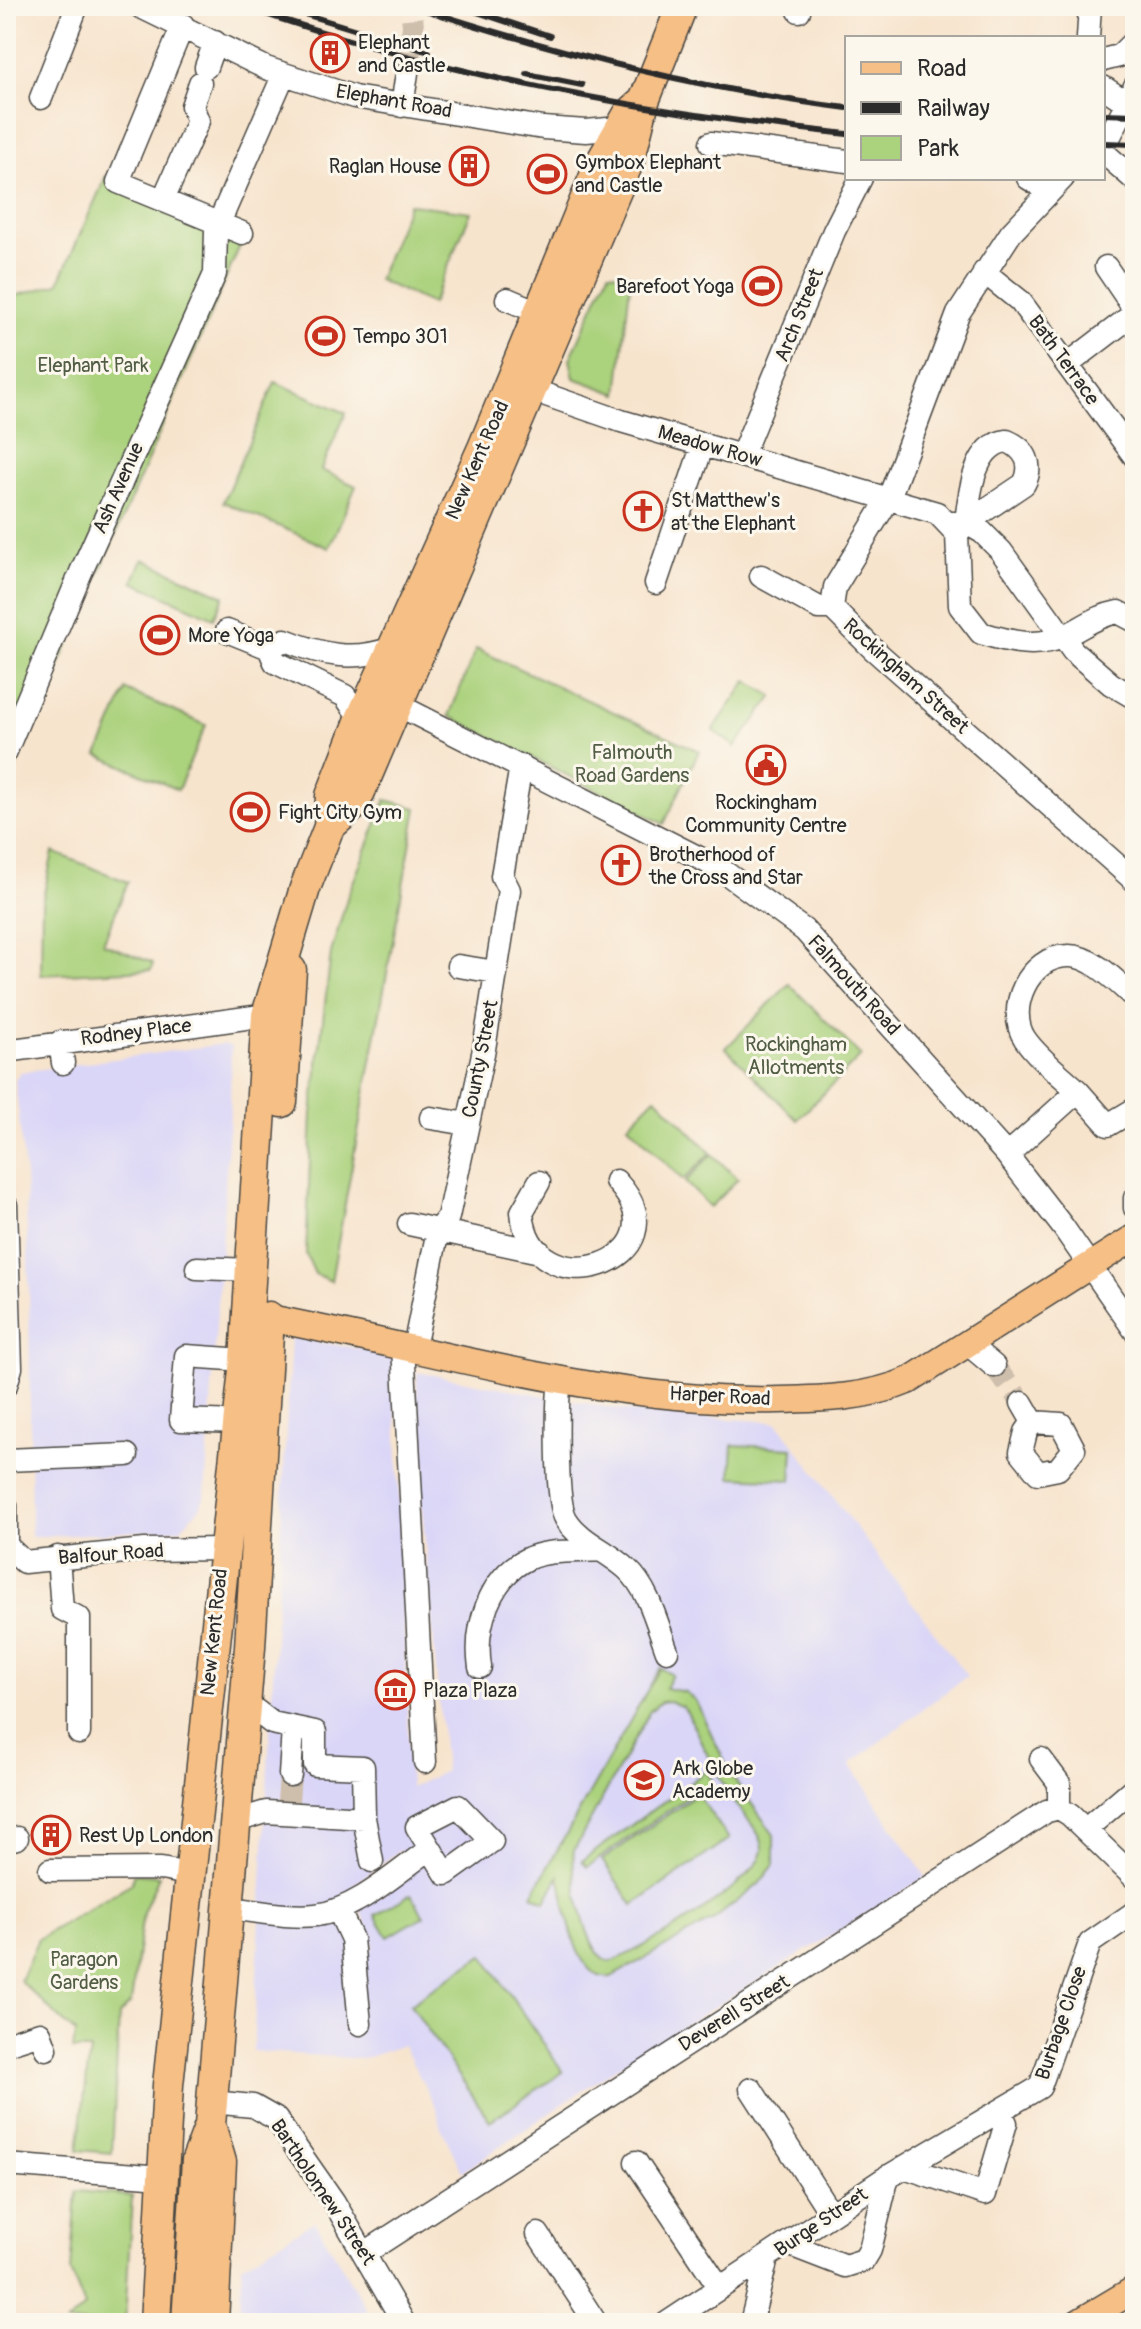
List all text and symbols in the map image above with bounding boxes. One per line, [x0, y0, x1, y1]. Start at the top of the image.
place label: Elephant and Castle [358, 30, 446, 78]
building icon: Elephant and Castle [309, 32, 351, 74]
legend [845, 36, 1105, 180]
text: Road [917, 54, 967, 83]
street label: Elephant Road [334, 78, 454, 124]
text: Railway [917, 94, 990, 123]
text: Park [917, 134, 959, 163]
building icon: Raglan House [448, 145, 490, 187]
place label: Gymbox Elephant and Castle [575, 150, 722, 198]
sports icon: Gymbox Elephant and Castle [526, 153, 568, 195]
place label: Raglan House [329, 154, 441, 179]
street label: Arch Street [769, 264, 829, 365]
sports icon: Barefoot Yoga [741, 265, 783, 307]
place label: Barefoot Yoga [616, 274, 734, 299]
street label: Bath Terrace [1023, 310, 1105, 410]
sports icon: Tempo 301 [304, 315, 346, 357]
place label: Tempo 301 [353, 324, 447, 349]
park label: Elephant Park [37, 353, 149, 378]
street label: New Kent Road [440, 397, 514, 523]
street label: Meadow Row [655, 419, 765, 473]
street label: Ash Avenue [87, 438, 149, 537]
place label: St Matthew's at the Elephant [671, 488, 796, 536]
church icon: St Matthew's at the Elephant [622, 490, 664, 532]
street label: Rockingham Street [838, 613, 975, 740]
sports icon: More Yoga [139, 614, 181, 656]
place label: More Yoga [188, 623, 274, 648]
park label: Falmouth Road Gardens [575, 740, 689, 788]
public building icon: Rockingham Community Centre [745, 744, 787, 786]
place label: Rockingham Community Centre [685, 790, 847, 838]
sports icon: Fight City Gym [229, 791, 271, 833]
place label: Fight City Gym [278, 800, 402, 825]
place label: Brotherhood of the Cross and Star [648, 842, 803, 890]
church icon: Brotherhood of the Cross and Star [600, 844, 642, 886]
street label: Falmouth Road [802, 930, 906, 1040]
street label: County Street [456, 997, 504, 1120]
street label: Rodney Place [79, 1013, 193, 1051]
park label: Rockingham Allotments [745, 1032, 847, 1080]
street label: Harper Road [669, 1381, 771, 1411]
street label: Balfour Road [57, 1538, 165, 1570]
street label: New Kent Road [195, 1567, 233, 1697]
museum icon: Plaza Plaza [374, 1669, 416, 1711]
place label: Plaza Plaza [423, 1678, 517, 1703]
place label: Ark Globe Academy [672, 1756, 753, 1804]
school or university icon: Ark Globe Academy [623, 1759, 665, 1801]
building icon: Rest Up London [30, 1814, 72, 1856]
place label: Rest Up London [79, 1823, 213, 1848]
park label: Paragon Gardens [50, 1947, 118, 1995]
street label: Burbage Close [1030, 1963, 1092, 2083]
street label: Deverell Street [674, 1969, 795, 2057]
street label: Bartholomew Street [265, 2114, 382, 2270]
street label: Burge Street [770, 2181, 873, 2262]

